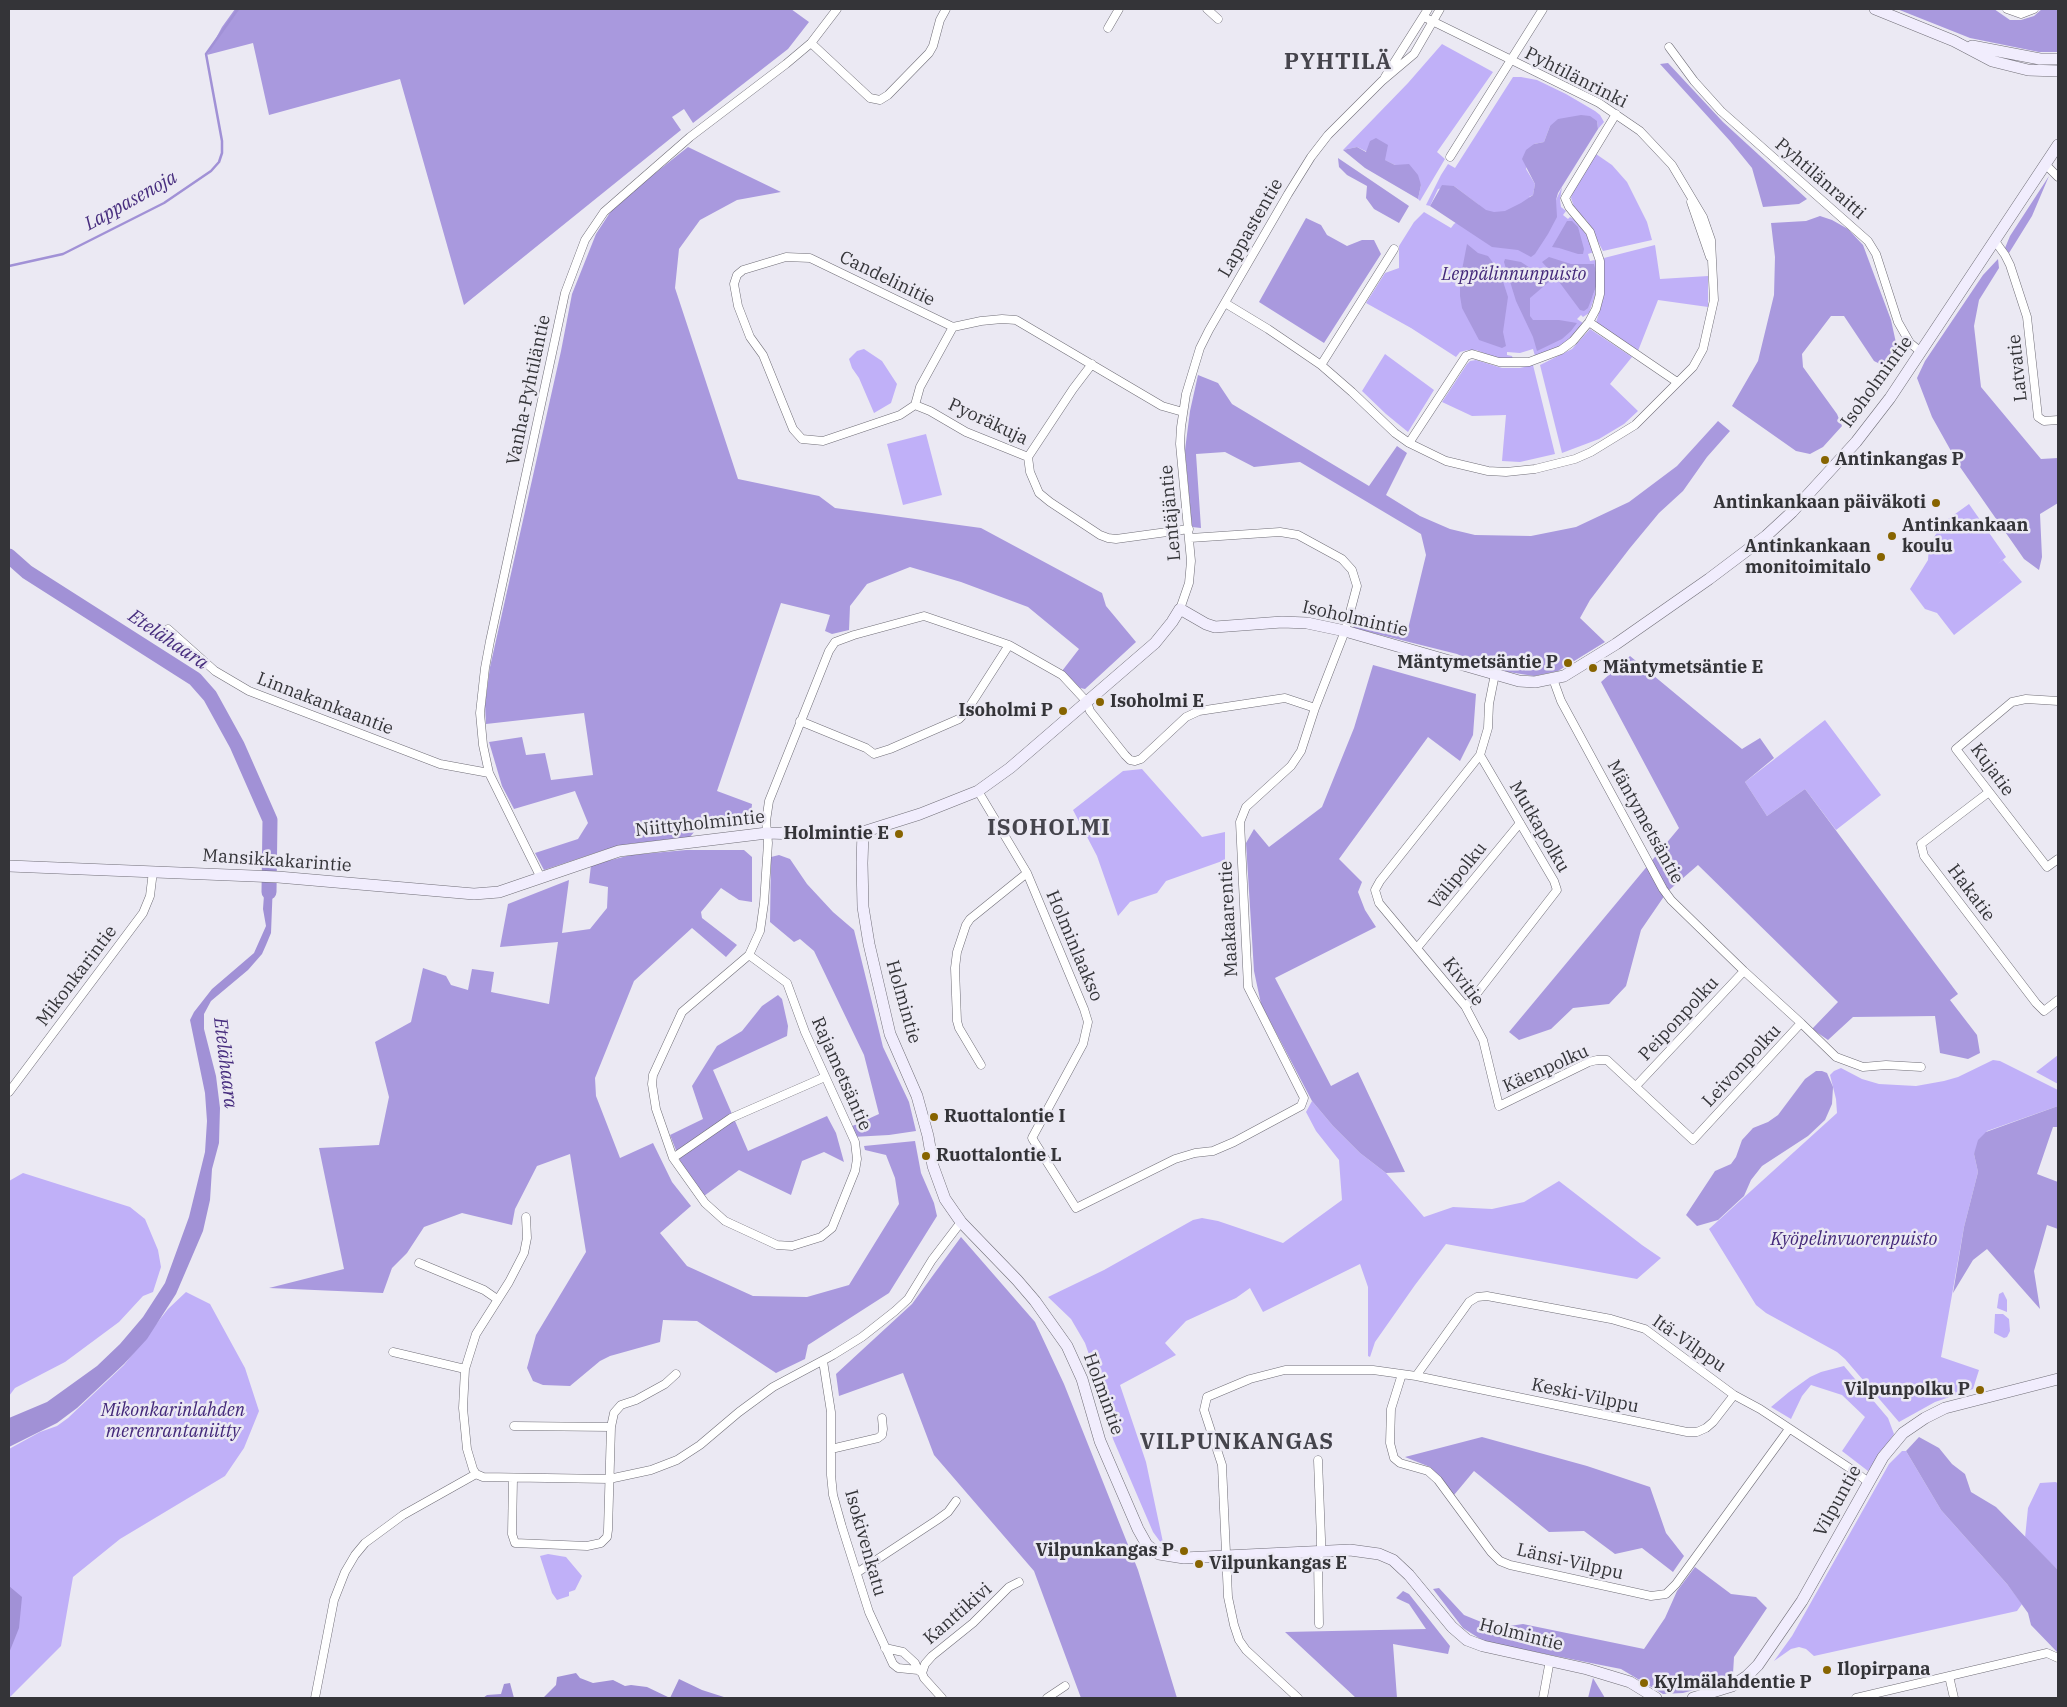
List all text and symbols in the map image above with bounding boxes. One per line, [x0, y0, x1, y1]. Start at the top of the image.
street label: Pyhtilänrinki [1521, 43, 1631, 113]
district label: PYHTILÄ [1283, 50, 1393, 76]
street label: Pyhtilänraitti [1770, 134, 1870, 224]
water label: Lappasenoja [81, 166, 181, 236]
street label: Lappastentie [1214, 175, 1288, 281]
street label: Candelinitie [836, 247, 938, 311]
park label: Leppälinnunpuisto [1442, 264, 1586, 286]
street label: Vanha-Pyhtiläntie [503, 313, 555, 467]
street label: Isoholmintie [1837, 332, 1917, 432]
street label: Latvatie [2004, 333, 2032, 403]
street label: Pyoräkuja [945, 394, 1031, 450]
place label: Antinkangas P [1835, 449, 1964, 471]
marker: Antinkangas P [1819, 454, 1831, 466]
street label: Lentäjäntie [1156, 464, 1186, 562]
place label: Antinkankaan päiväkoti [1713, 492, 1926, 514]
marker: Antinkankaan päiväkoti [1930, 497, 1942, 509]
place label: Antinkankaan koulu [1902, 515, 2028, 558]
marker: Antinkankaan koulu [1886, 530, 1898, 542]
place label: Antinkankaan monitoimitalo [1745, 536, 1871, 578]
marker: Antinkankaan monitoimitalo [1875, 551, 1887, 563]
street label: Isoholmintie [1300, 596, 1410, 642]
water label: Etelähaara [124, 605, 212, 675]
place label: Mäntymetsäntie P [1397, 652, 1558, 674]
marker: Mäntymetsäntie P [1562, 657, 1574, 669]
place label: Mäntymetsäntie E [1603, 657, 1763, 679]
marker: Mäntymetsäntie E [1587, 662, 1599, 674]
street label: Linnakankaantie [254, 668, 396, 740]
place label: Isoholmi E [1110, 691, 1204, 713]
marker: Isoholmi E [1094, 696, 1106, 708]
place label: Isoholmi P [958, 700, 1053, 722]
marker: Isoholmi P [1057, 705, 1069, 717]
street label: Kujatie [1966, 739, 2018, 801]
street label: Mäntymetsäntie [1602, 756, 1688, 888]
street label: Mutkapolku [1504, 778, 1574, 876]
street label: Niittyholmintie [634, 806, 766, 842]
district label: ISOHOLMI [986, 816, 1112, 842]
place label: Holmintie E [783, 823, 889, 845]
marker: Holmintie E [893, 828, 905, 840]
street label: Välipolku [1424, 838, 1492, 914]
street label: Mansikkakarintie [202, 845, 352, 877]
street label: Maakaarentie [1215, 860, 1243, 978]
street label: Hakatie [1943, 860, 1999, 926]
street label: Holminlaakso [1041, 887, 1107, 1005]
street label: Mikonkarintie [32, 921, 122, 1031]
street label: Kivitie [1438, 953, 1488, 1011]
street label: Holmintie [881, 958, 925, 1046]
street label: Peiponpolku [1635, 972, 1723, 1066]
street label: Rajametsäntie [806, 1014, 876, 1134]
water label: Etelähaara [208, 1016, 242, 1110]
street label: Leivonpolku [1698, 1020, 1786, 1112]
street label: Käenpolku [1500, 1040, 1592, 1098]
place label: Ruottalontie I [944, 1106, 1065, 1128]
marker: Ruottalontie I [928, 1111, 940, 1123]
place label: Ruottalontie L [936, 1145, 1062, 1167]
marker: Ruottalontie L [920, 1150, 932, 1162]
park label: Kyöpelinvuorenpuisto [1770, 1229, 1938, 1251]
street label: Itä-Vilppu [1648, 1311, 1730, 1377]
street label: Holmintie [1078, 1350, 1128, 1438]
street label: Keski-Vilppu [1529, 1374, 1641, 1418]
place label: Vilpunpolku P [1844, 1379, 1970, 1401]
marker: Vilpunpolku P [1974, 1384, 1986, 1396]
park label: Mikonkarinlahden merenrantaniitty [101, 1400, 245, 1442]
district label: VILPUNKANGAS [1138, 1430, 1336, 1456]
street label: Vilpuntie [1810, 1462, 1866, 1540]
street label: Isokivenkatu [840, 1487, 890, 1599]
street label: Länsi-Vilppu [1514, 1539, 1626, 1585]
place label: Vilpunkangas P [1035, 1540, 1174, 1562]
marker: Vilpunkangas P [1178, 1545, 1190, 1557]
place label: Vilpunkangas E [1209, 1553, 1347, 1575]
marker: Vilpunkangas E [1193, 1558, 1205, 1570]
street label: Kanttikivi [919, 1578, 997, 1650]
street label: Holmintie [1477, 1614, 1565, 1656]
place label: Ilopirpana [1837, 1659, 1931, 1681]
marker: Ilopirpana [1821, 1664, 1833, 1676]
place label: Kylmälahdentie P [1654, 1672, 1812, 1694]
marker: Kylmälahdentie P [1638, 1677, 1650, 1689]

